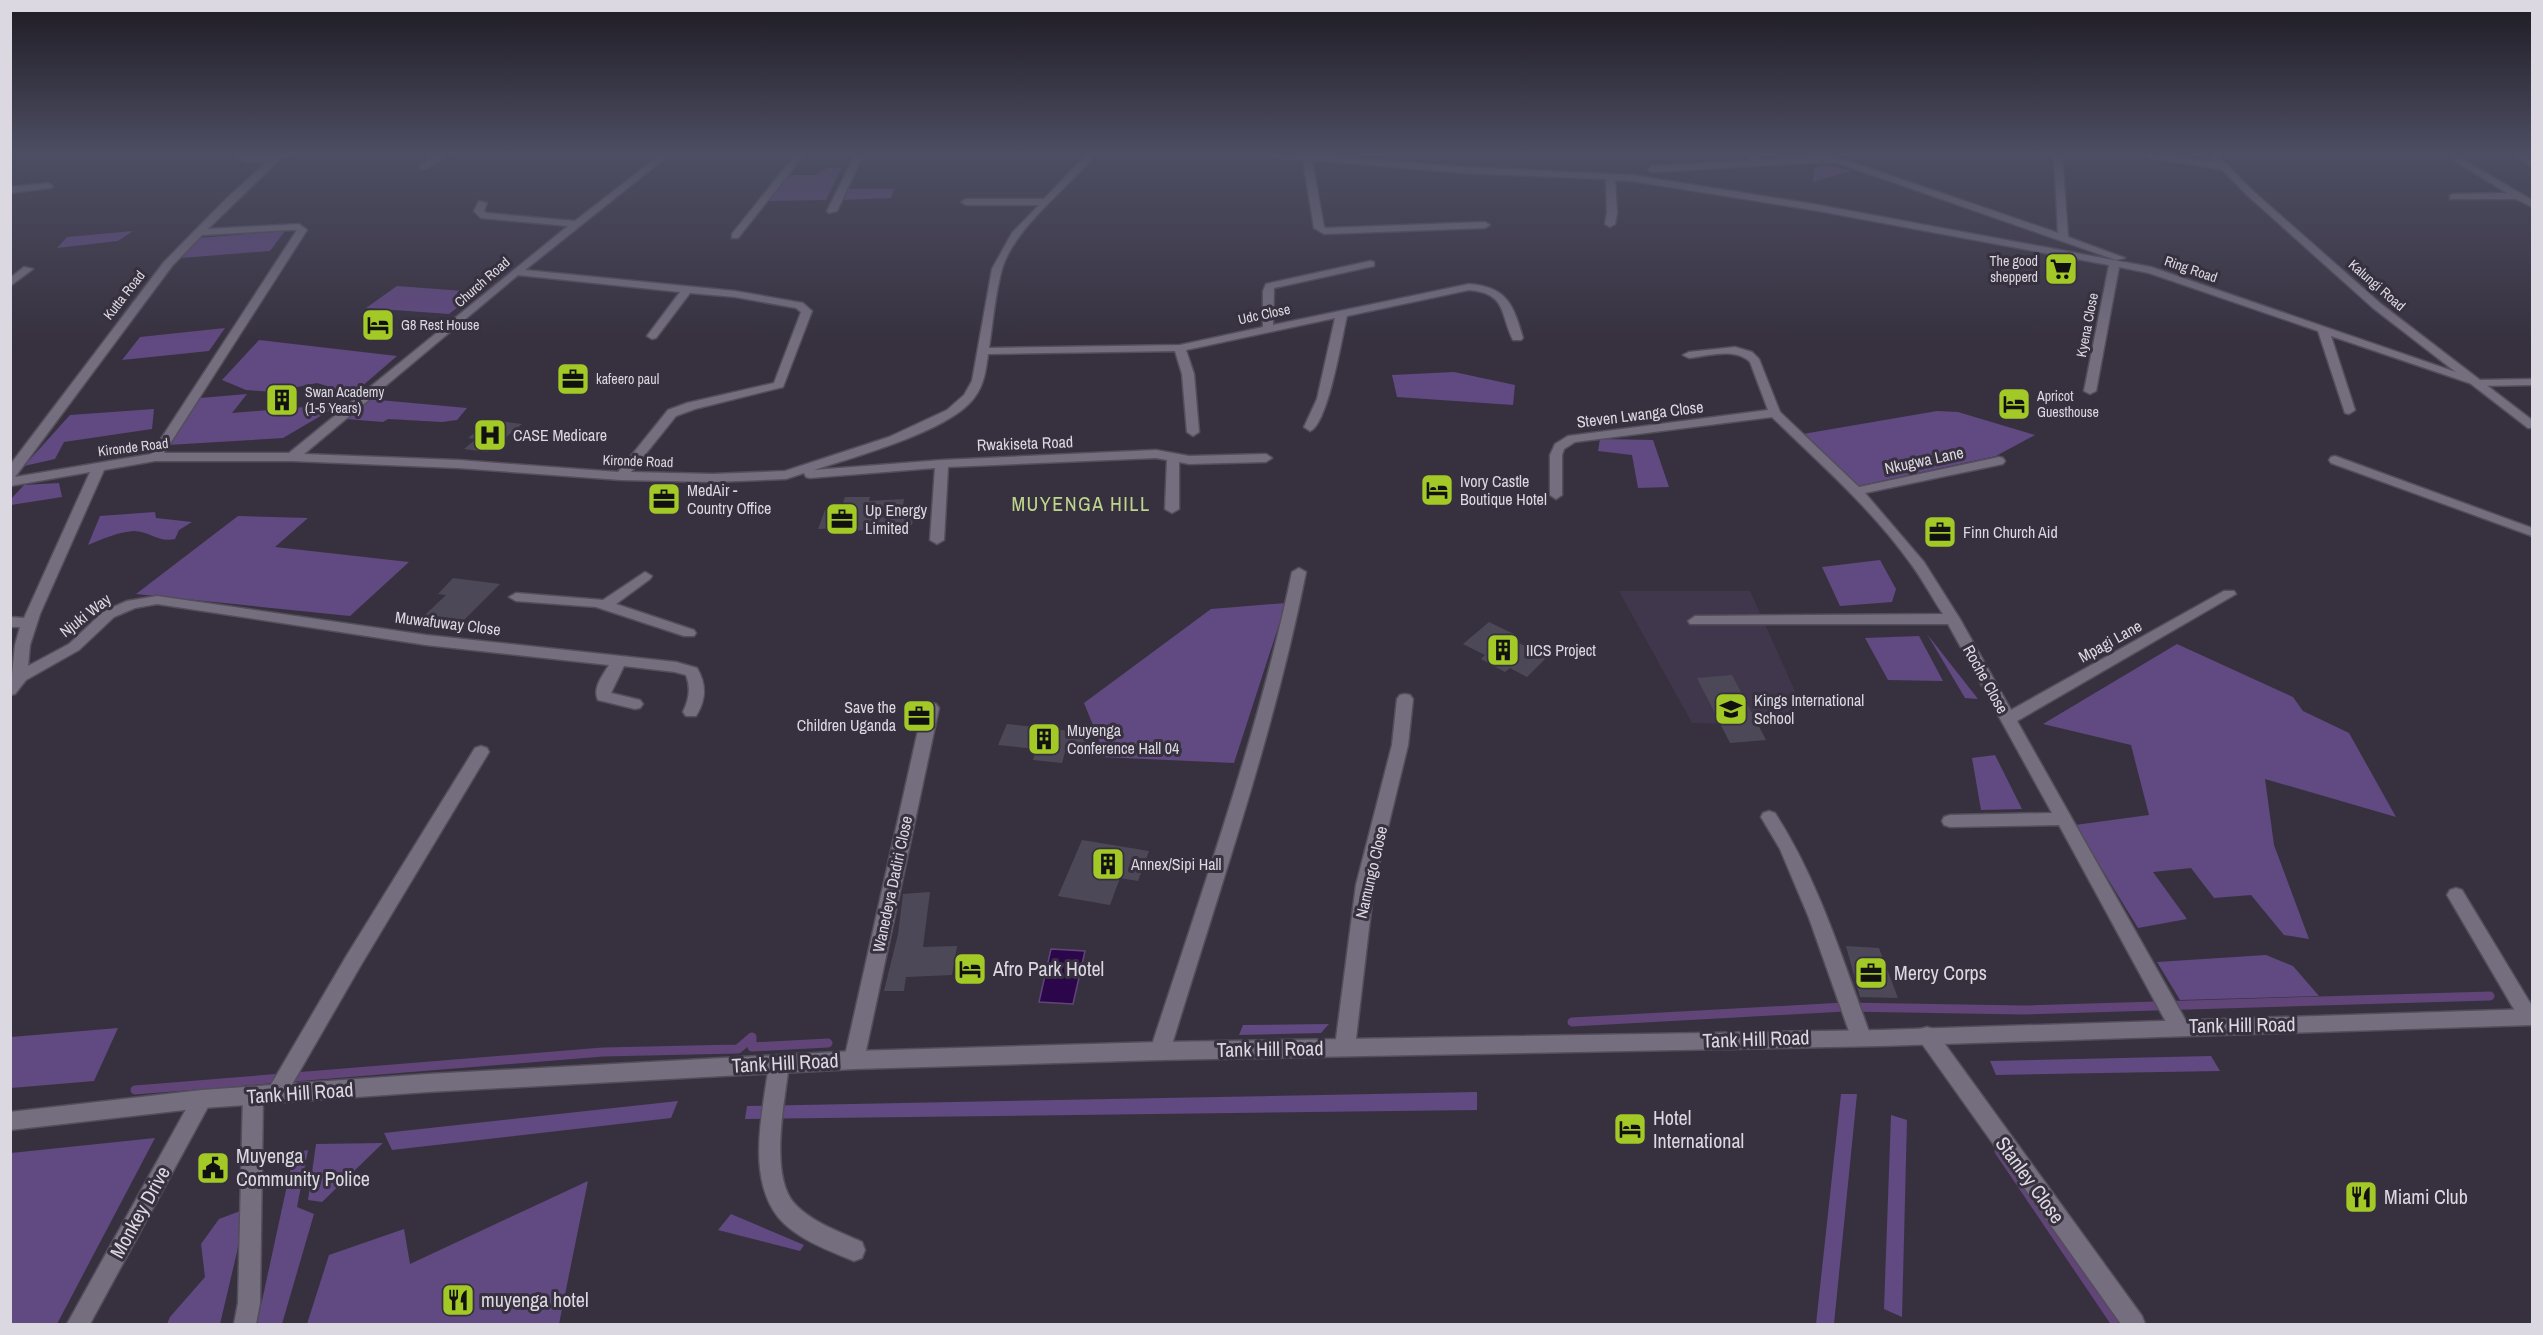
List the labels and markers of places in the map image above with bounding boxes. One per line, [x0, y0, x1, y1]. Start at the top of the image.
supermarket icon: The good shepperd [2043, 251, 2079, 287]
place label: The good shepperd [1989, 252, 2038, 286]
hotel icon: G8 Rest House [360, 307, 396, 343]
place label: G8 Rest House [401, 316, 479, 334]
office icon: kafeero paul [555, 361, 591, 397]
place label: kafeero paul [596, 370, 659, 388]
building icon: Swan Academy (1-5 Years) [264, 382, 300, 418]
place label: Swan Academy (1-5 Years) [305, 383, 384, 417]
hotel icon: Apricot Guesthouse [1996, 386, 2032, 422]
place label: Apricot Guesthouse [2036, 387, 2099, 421]
hospital icon: CASE Medicare [472, 417, 508, 453]
place label: CASE Medicare [513, 424, 607, 446]
place label: Ivory Castle Boutique Hotel [1460, 470, 1547, 510]
hotel icon: Ivory Castle Boutique Hotel [1419, 472, 1455, 508]
place label: MedAir - Country Office [687, 479, 771, 519]
office icon: MedAir - Country Office [646, 481, 682, 517]
place label: Up Energy Limited [865, 499, 927, 539]
office icon: Up Energy Limited [824, 501, 860, 537]
office icon: Finn Church Aid [1922, 514, 1958, 550]
place label: Finn Church Aid [1963, 521, 2058, 543]
building icon: IICS Project [1485, 632, 1521, 668]
place label: IICS Project [1526, 639, 1596, 661]
place label: Kings International School [1754, 689, 1864, 729]
school or university icon: Kings International School [1713, 691, 1749, 727]
place label: Save the Children Uganda [797, 696, 897, 736]
office icon: Save the Children Uganda [901, 698, 937, 734]
place label: Muyenga Conference Hall 04 [1067, 719, 1179, 759]
building icon: Muyenga Conference Hall 04 [1026, 721, 1062, 757]
building icon: Annex/Sipi Hall [1090, 846, 1126, 882]
place label: Annex/Sipi Hall [1130, 853, 1222, 875]
hotel icon: Afro Park Hotel [952, 951, 988, 987]
place label: Afro Park Hotel [992, 955, 1104, 982]
office icon: Mercy Corps [1853, 955, 1889, 991]
place label: Mercy Corps [1894, 959, 1987, 986]
place label: Hotel International [1653, 1104, 1744, 1154]
hotel icon: Hotel International [1612, 1111, 1648, 1147]
place label: Muyenga Community Police [236, 1142, 370, 1192]
public building icon: Muyenga Community Police [195, 1150, 231, 1186]
restaurant icon: Miami Club [2343, 1179, 2379, 1215]
place label: Miami Club [2384, 1183, 2468, 1210]
restaurant icon: muyenga hotel [440, 1282, 476, 1318]
place label: muyenga hotel [481, 1286, 589, 1313]

